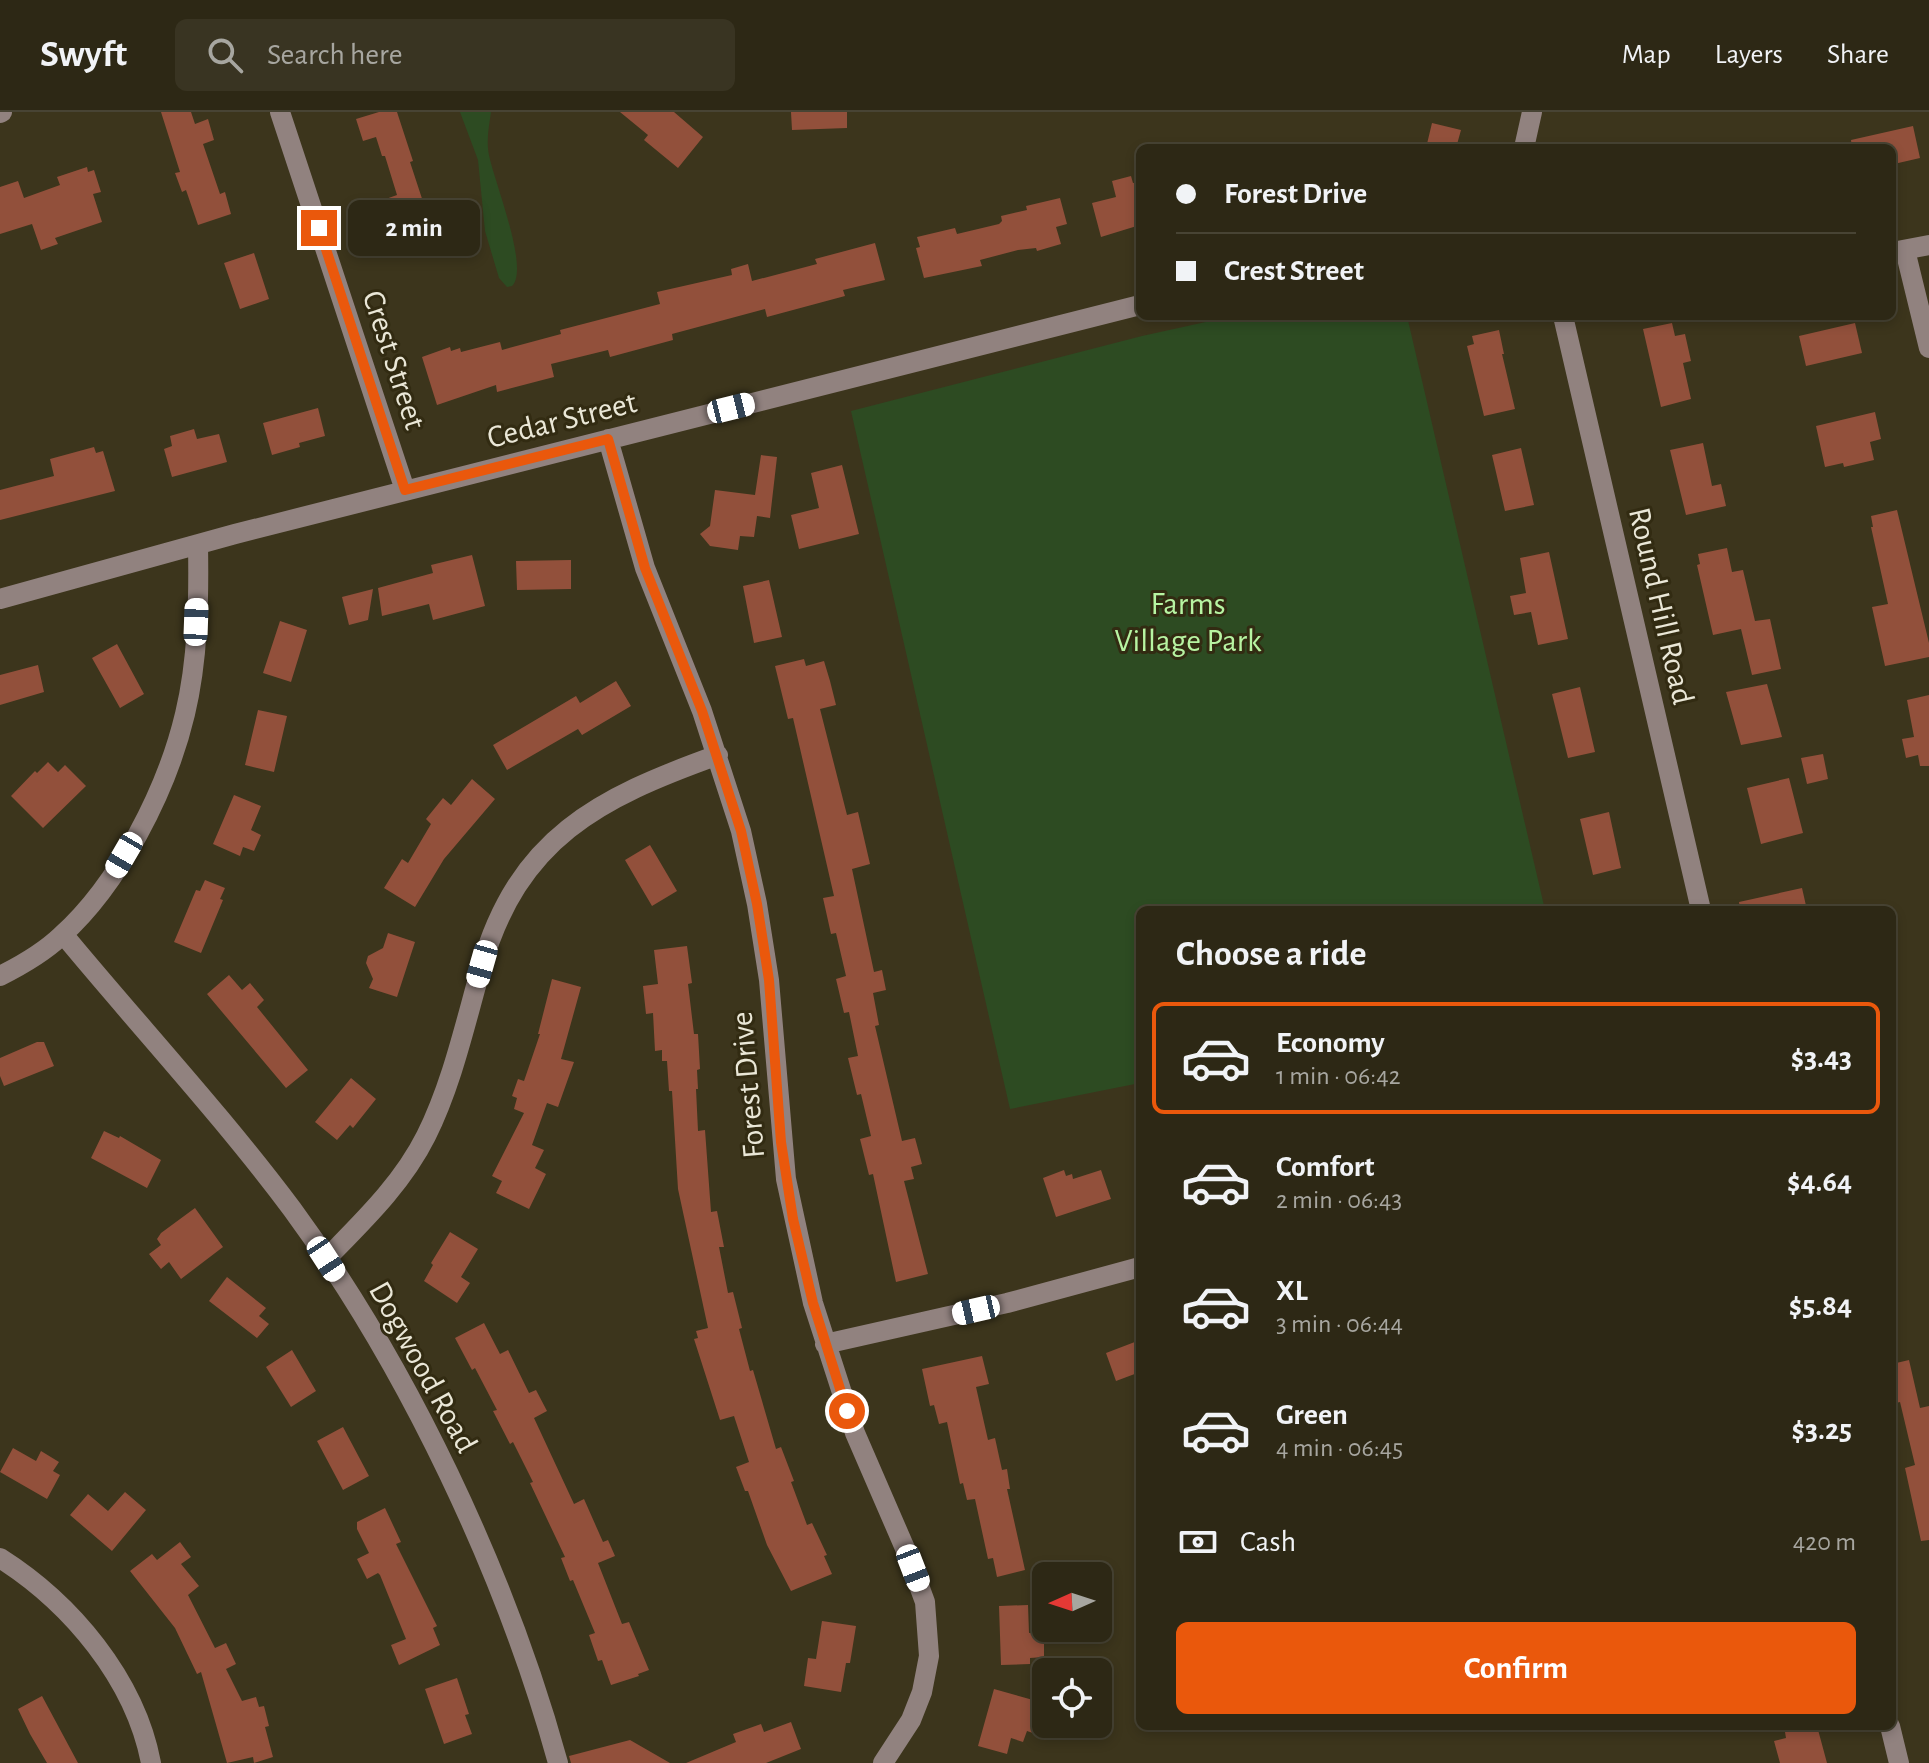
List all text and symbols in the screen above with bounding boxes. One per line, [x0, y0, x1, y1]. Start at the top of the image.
search box [175, 19, 735, 91]
icon: search [203, 33, 247, 77]
text: Swyft [40, 36, 127, 74]
text: Search here [267, 40, 403, 70]
text: Map [1622, 41, 1671, 69]
text: Layers [1715, 41, 1783, 69]
text: Share [1827, 41, 1889, 69]
text: Forest Drive [1224, 179, 1367, 209]
callout: 2 min [347, 200, 479, 256]
route end [301, 210, 337, 246]
text: 2 min [385, 215, 443, 241]
text: Crest Street [1224, 256, 1364, 286]
street label: Crest Street [357, 287, 431, 433]
street label: Cedar Street [484, 386, 640, 454]
car [705, 391, 757, 425]
street label: Round Hill Road [1623, 504, 1699, 708]
park label: Farms Village Park [1114, 588, 1262, 657]
car [183, 598, 209, 646]
car [102, 828, 146, 882]
text: Choose a ride [1176, 936, 1366, 972]
car [464, 938, 500, 990]
street label: Forest Drive [726, 1010, 770, 1160]
icon: car [1180, 1022, 1252, 1094]
text: Economy [1276, 1028, 1385, 1058]
text: $3.43 [1791, 1043, 1852, 1073]
text: 1 min · 06:42 [1276, 1063, 1401, 1089]
icon: car [1180, 1146, 1252, 1218]
text: Comfort [1276, 1152, 1375, 1182]
text: $4.64 [1787, 1167, 1852, 1197]
text: 2 min · 06:43 [1276, 1187, 1402, 1213]
car [303, 1232, 349, 1286]
icon: car [1180, 1270, 1252, 1342]
street label: Dogwood Road [363, 1276, 483, 1458]
text: XL [1276, 1276, 1308, 1306]
text: $5.84 [1789, 1291, 1852, 1321]
car [950, 1293, 1002, 1327]
text: 3 min · 06:44 [1276, 1311, 1403, 1337]
route start [829, 1393, 865, 1429]
icon: car [1180, 1394, 1252, 1466]
text: Green [1276, 1400, 1348, 1430]
text: $3.25 [1792, 1415, 1852, 1445]
text: 4 min · 06:45 [1276, 1435, 1403, 1461]
icon: cash [1176, 1520, 1220, 1564]
text: Cash [1240, 1527, 1296, 1557]
text: 420 m [1793, 1529, 1856, 1555]
car [893, 1541, 933, 1595]
north arrow [1032, 1562, 1112, 1642]
map controls [1032, 1562, 1112, 1738]
button: Confirm [1176, 1622, 1856, 1714]
button: locate [1032, 1658, 1112, 1738]

